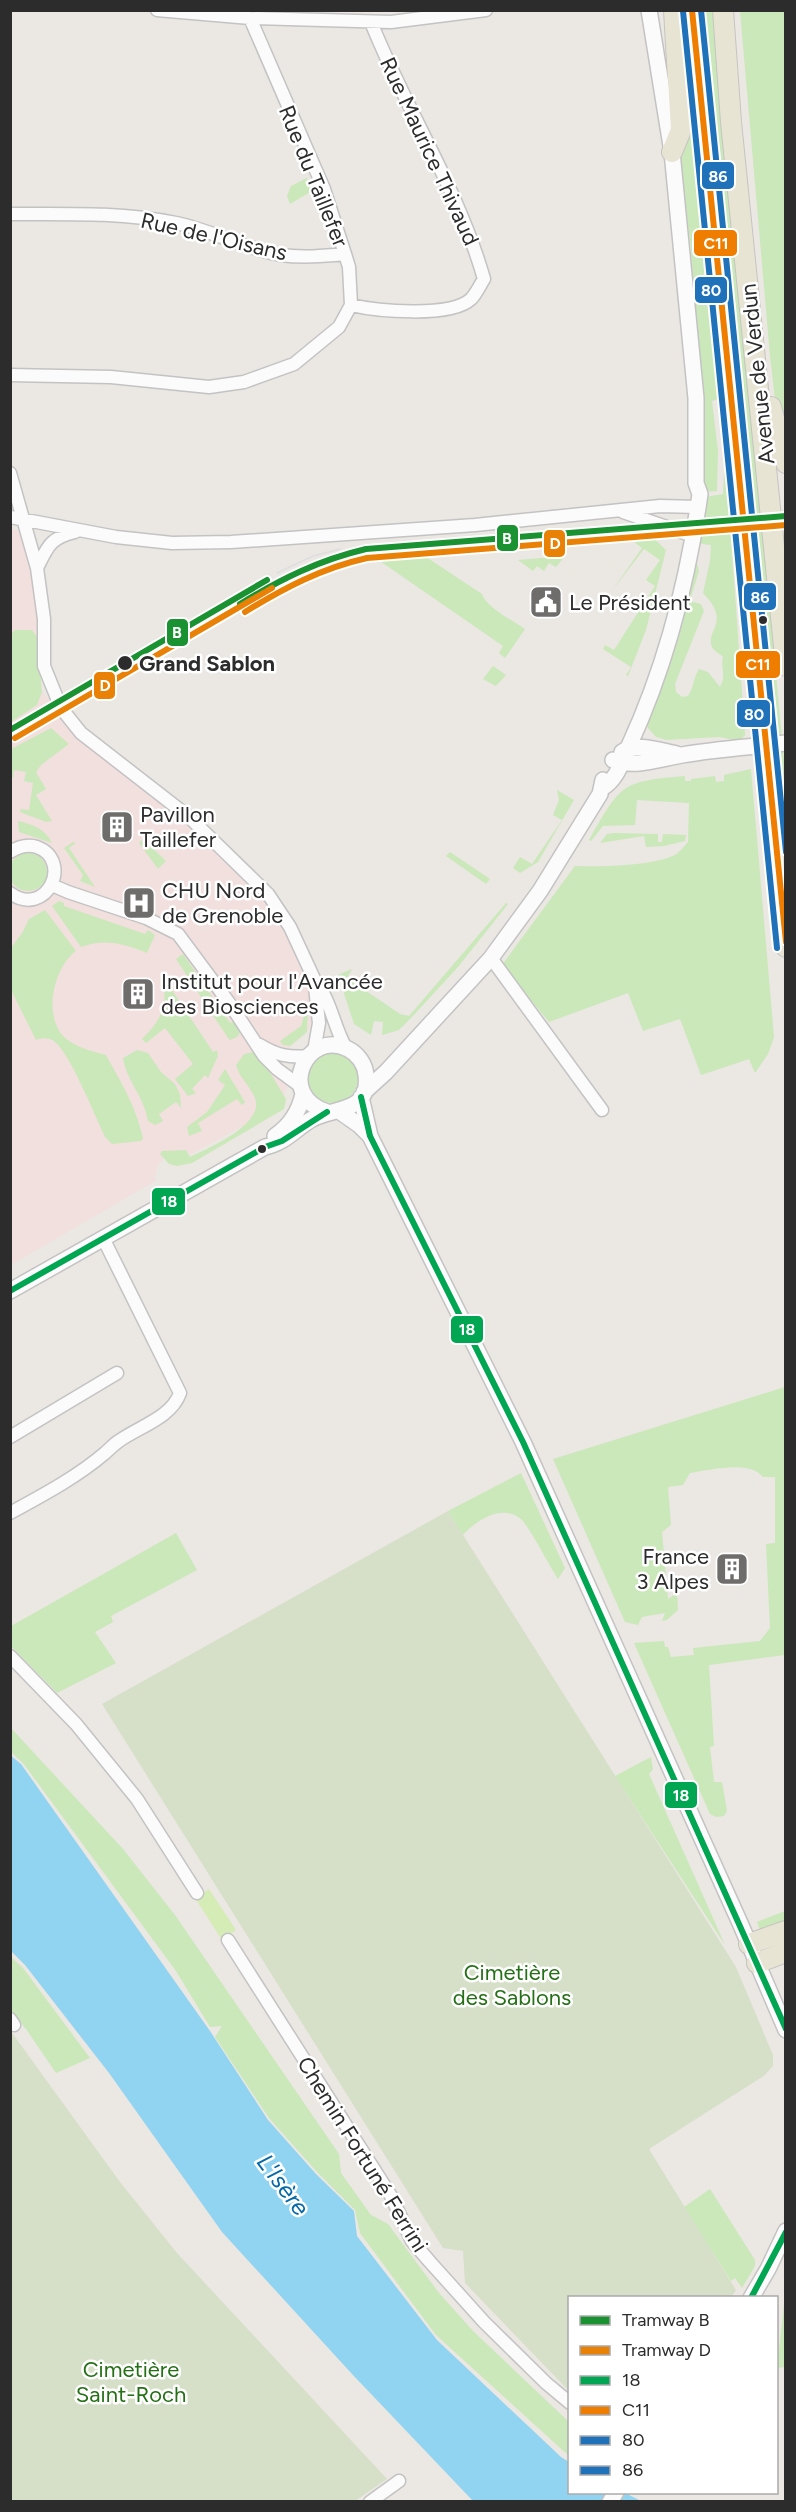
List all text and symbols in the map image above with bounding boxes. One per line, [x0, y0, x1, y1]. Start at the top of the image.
street label: Rue Maurice Thivaud [374, 53, 485, 250]
street label: Rue du Taillefer [273, 101, 354, 251]
line badge: 86 [701, 161, 735, 190]
text: 86 [708, 167, 728, 186]
street label: Rue de l'Oisans [138, 207, 290, 266]
line badge: C11 [693, 229, 738, 257]
text: C11 [703, 234, 729, 253]
line badge: 80 [694, 276, 728, 304]
text: 80 [701, 281, 721, 300]
street label: Avenue de Verdun [735, 282, 780, 466]
line badge: B [496, 524, 519, 552]
text: B [502, 529, 512, 548]
line badge: D [543, 529, 566, 558]
text: D [549, 534, 561, 553]
line badge: 86 [743, 582, 777, 611]
public building icon: Le Président [528, 584, 564, 620]
text: 86 [750, 588, 770, 607]
place label: Le Président [569, 589, 691, 616]
unlabelled marker [757, 614, 769, 626]
line badge: B [166, 618, 189, 647]
text: B [172, 623, 182, 642]
place label: Grand Sablon [139, 650, 275, 677]
line badge: C11 [735, 650, 781, 679]
marker: Grand Sablon [116, 654, 134, 672]
text: C11 [745, 655, 771, 674]
line badge: D [93, 671, 116, 700]
text: D [99, 676, 111, 695]
line badge: 80 [736, 699, 771, 728]
text: 80 [744, 705, 764, 724]
place label: Pavillon Taillefer [140, 801, 217, 853]
building icon: Pavillon Taillefer [99, 809, 135, 845]
place label: CHU Nord de Grenoble [162, 877, 283, 929]
hospital icon: CHU Nord de Grenoble [121, 885, 157, 921]
place label: Institut pour l'Avancée des Biosciences [161, 968, 383, 1020]
building icon: Institut pour l'Avancée des Biosciences [120, 976, 156, 1012]
unlabelled marker [256, 1143, 268, 1155]
line badge: 18 [151, 1187, 186, 1216]
text: 18 [161, 1192, 177, 1211]
line badge: 18 [450, 1315, 484, 1344]
text: 18 [459, 1320, 475, 1339]
place label: France 3 Alpes [637, 1543, 709, 1595]
building icon: France 3 Alpes [714, 1551, 750, 1587]
line badge: 18 [664, 1781, 698, 1809]
text: 18 [673, 1786, 689, 1805]
park label: Cimetière des Sablons [453, 1959, 571, 2011]
street label: Chemin Fortuné Ferrini [291, 2052, 434, 2257]
water label: L'Isère [251, 2148, 316, 2221]
legend [568, 2296, 778, 2494]
text: Tramway B [622, 2309, 709, 2331]
text: Tramway D [622, 2339, 711, 2361]
park label: Cimetière Saint-Roch [76, 2356, 186, 2408]
text: 18 [622, 2369, 641, 2391]
text: C11 [622, 2399, 650, 2421]
text: 80 [622, 2429, 645, 2451]
text: 86 [622, 2459, 643, 2481]

